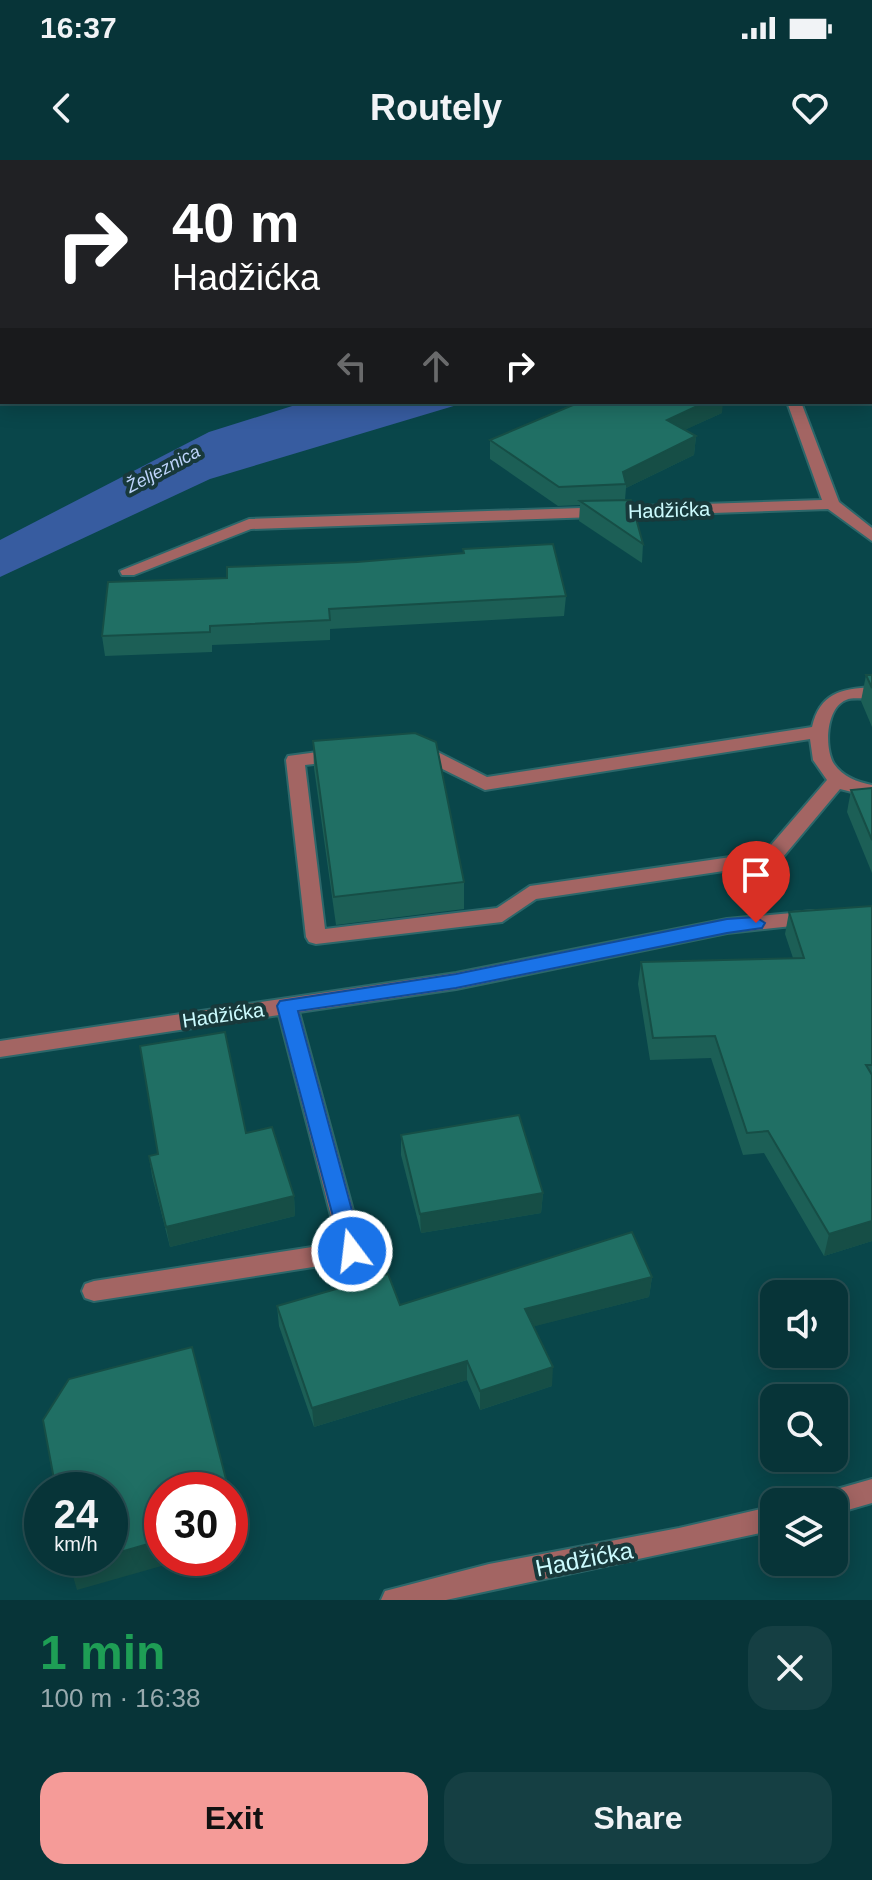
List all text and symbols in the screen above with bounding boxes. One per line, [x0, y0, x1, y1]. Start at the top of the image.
text: 16:37 [40, 11, 117, 44]
icon: back [40, 86, 84, 130]
icon: heart [788, 86, 832, 130]
text: Routely [370, 87, 502, 128]
text: 40 m [172, 191, 300, 254]
icon: right [40, 192, 144, 296]
text: Hadžićka [172, 257, 320, 298]
icon: left [330, 344, 374, 388]
icon: ahead [414, 344, 458, 388]
icon: right [498, 344, 542, 388]
water label: Željeznica [122, 441, 203, 497]
street label: Hadžićka [628, 498, 711, 522]
pin [722, 841, 790, 923]
icon: arrive [734, 853, 778, 897]
street label: Hadžićka [181, 998, 266, 1032]
position arrow [310, 1209, 394, 1293]
map controls [760, 1280, 848, 1576]
button: sound [760, 1280, 848, 1368]
button: search [760, 1384, 848, 1472]
speed limit sign: 30 [144, 1472, 248, 1576]
button: layers [760, 1488, 848, 1576]
text: 24 [54, 1492, 98, 1536]
text: km/h [54, 1533, 98, 1555]
street label: Hadžićka [533, 1536, 636, 1582]
text: 1 min [40, 1626, 165, 1679]
button: close [748, 1626, 832, 1710]
text: 100 m · 16:38 [40, 1683, 200, 1713]
button: Exit [40, 1772, 428, 1864]
button: Share [444, 1772, 832, 1864]

